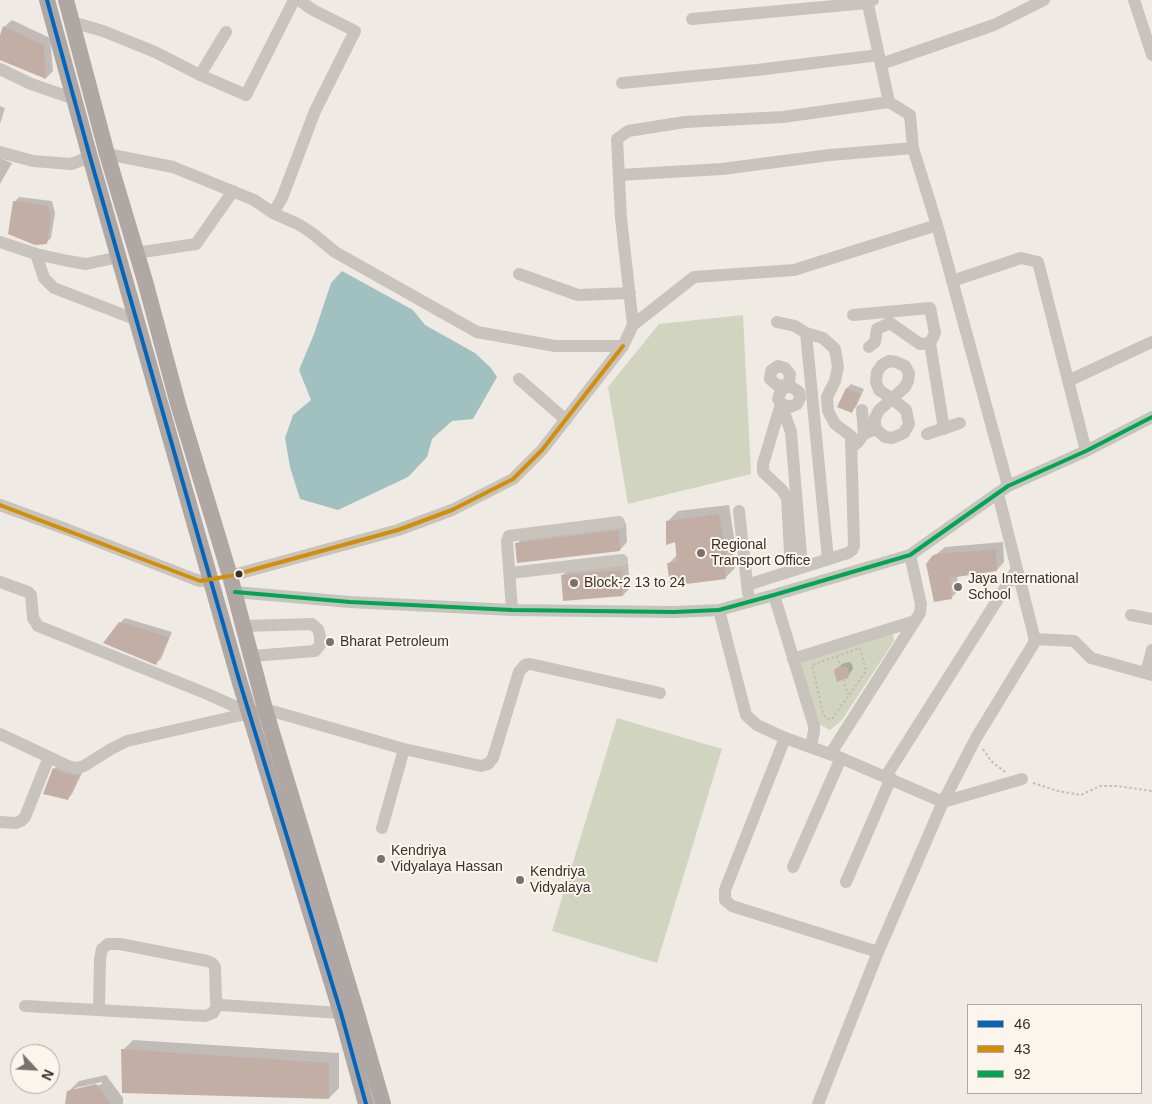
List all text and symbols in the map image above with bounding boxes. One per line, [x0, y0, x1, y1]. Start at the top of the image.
place label: Regional Transport Office [711, 537, 811, 570]
marker: Regional Transport Office [695, 547, 707, 559]
unlabelled marker [234, 569, 244, 579]
place label: Jaya International School [968, 571, 1079, 604]
place label: Block-2 13 to 24 [584, 575, 685, 591]
marker: Block-2 13 to 24 [568, 577, 580, 589]
marker: Jaya International School [952, 581, 964, 593]
place label: Bharat Petroleum [340, 634, 449, 650]
marker: Bharat Petroleum [324, 636, 336, 648]
place label: Kendriya Vidyalaya Hassan [391, 843, 503, 876]
marker: Kendriya Vidyalaya Hassan [375, 853, 387, 865]
place label: Kendriya Vidyalaya [530, 864, 590, 896]
marker: Kendriya Vidyalaya [514, 874, 526, 886]
legend [967, 1004, 1142, 1094]
text: 46 [1014, 1015, 1031, 1032]
text: 43 [1014, 1040, 1031, 1057]
north arrow [10, 1044, 60, 1094]
text: 92 [1014, 1065, 1031, 1082]
text: N [38, 1067, 57, 1083]

